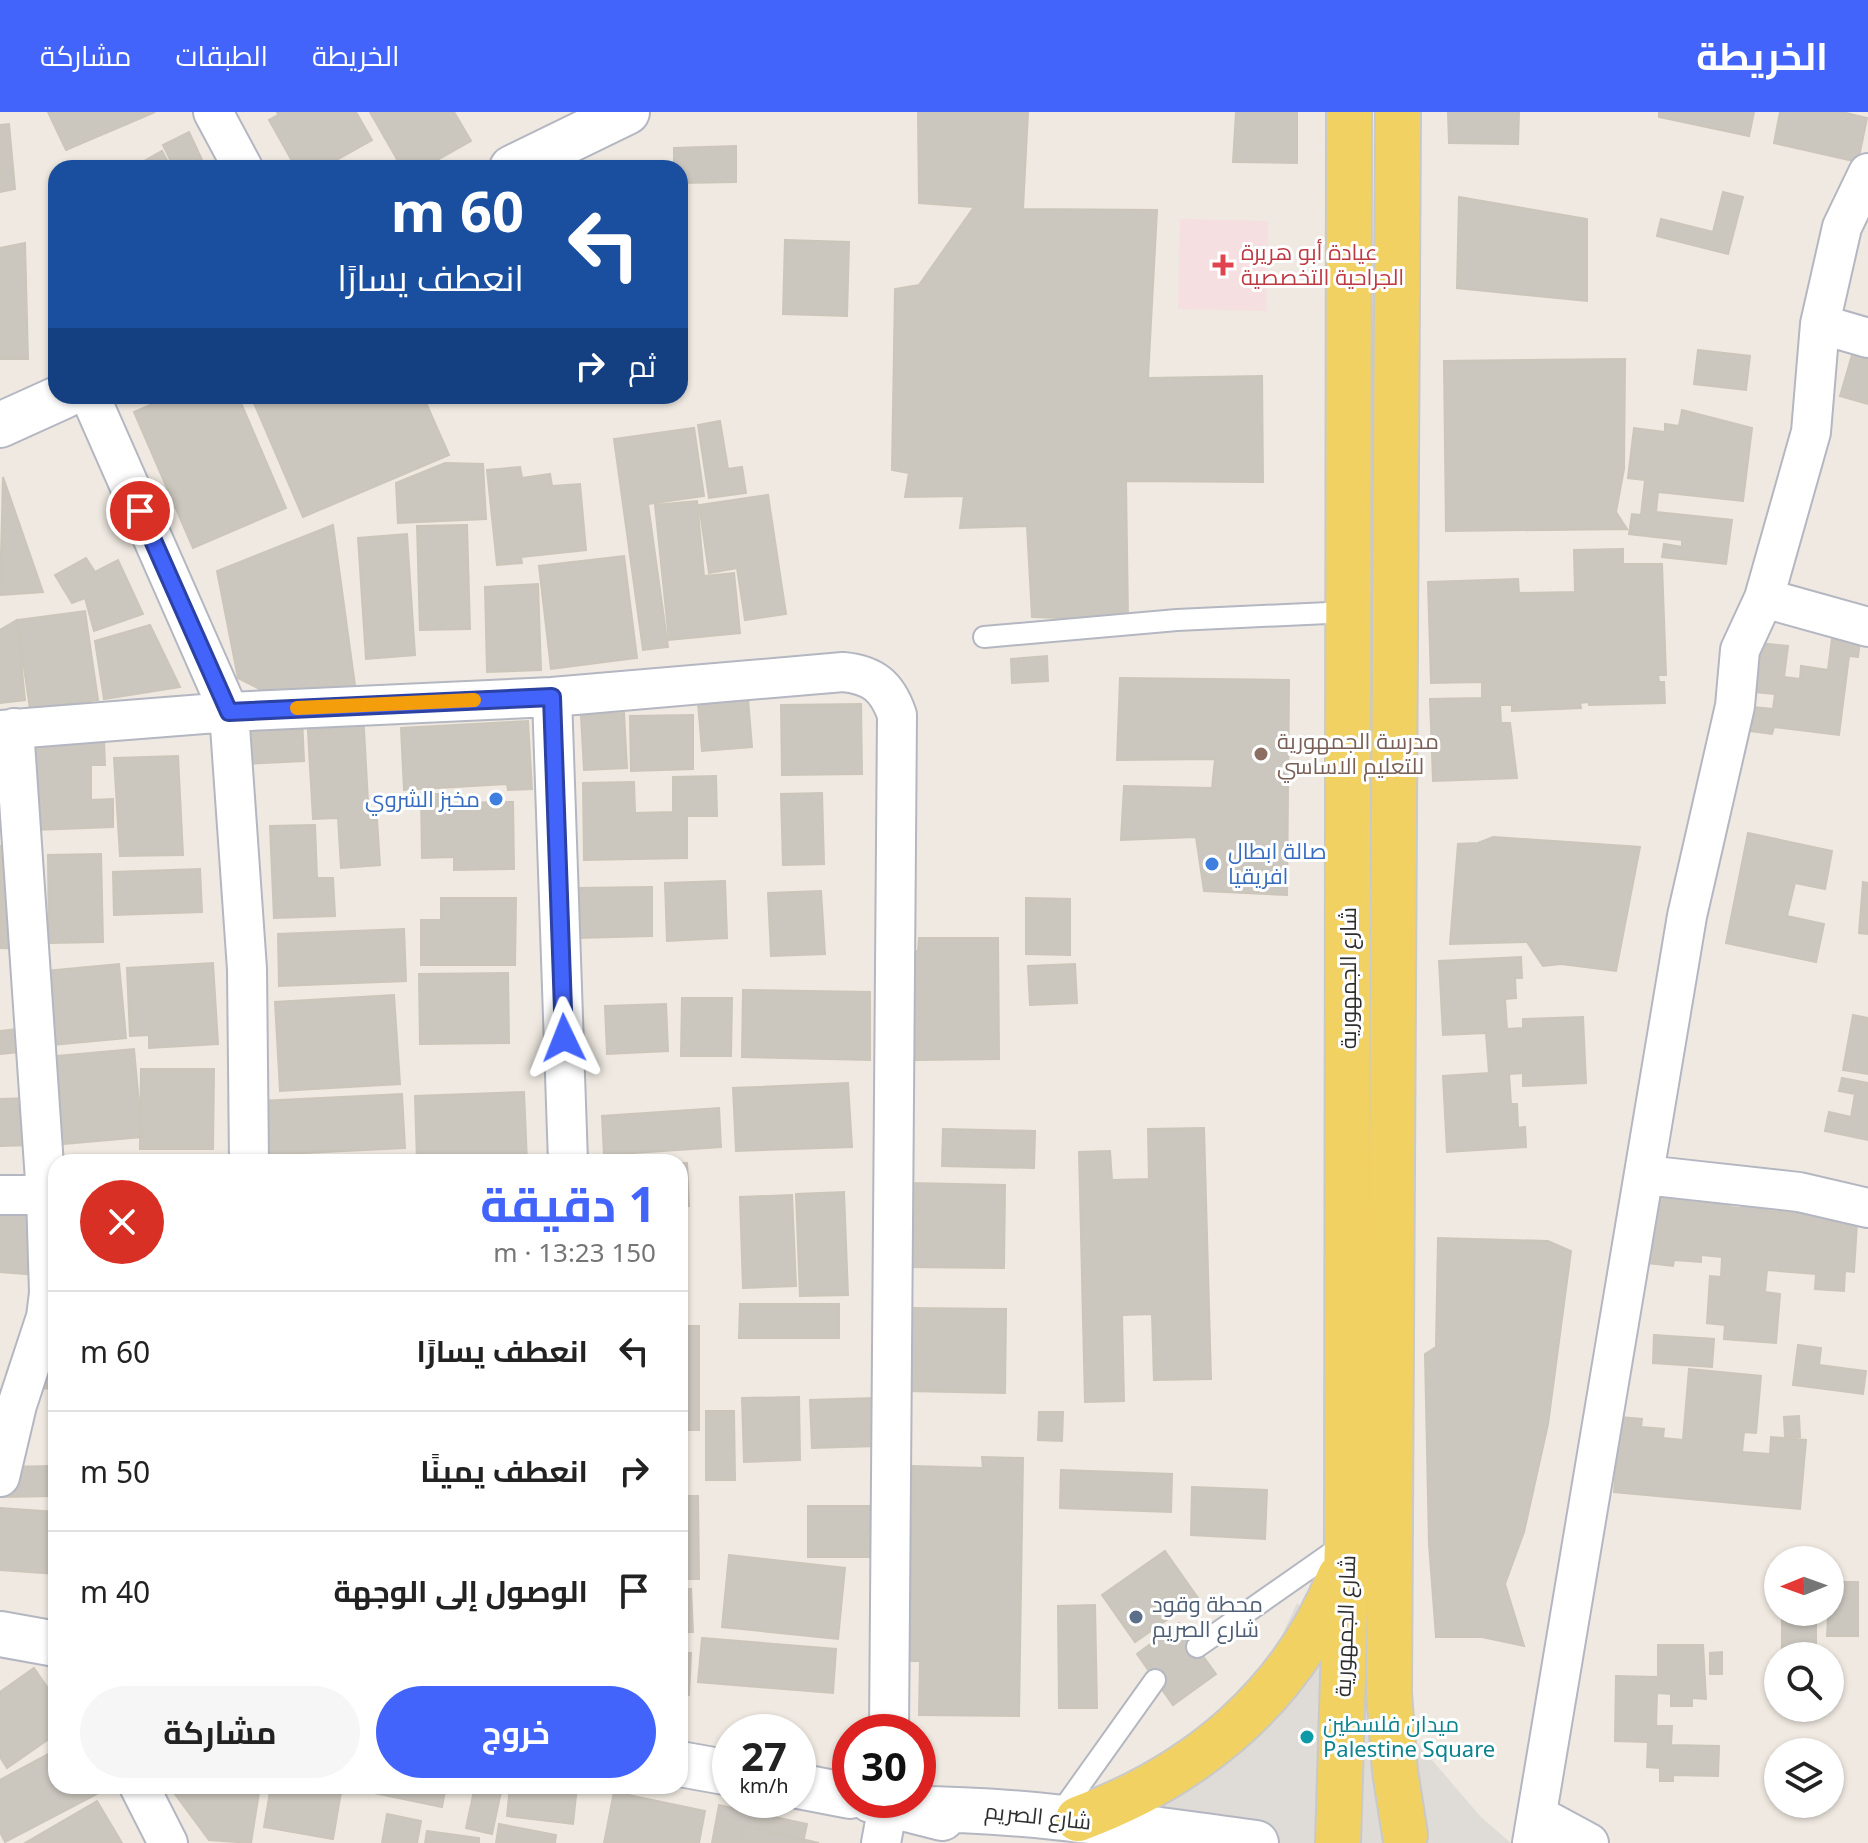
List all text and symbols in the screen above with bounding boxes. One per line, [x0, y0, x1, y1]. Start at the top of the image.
text: الخريطة [1696, 29, 1828, 81]
text: مشاركة [40, 36, 131, 74]
text: الطبقات [175, 36, 268, 74]
text: الخريطة [312, 36, 399, 74]
text: 60 m [391, 172, 524, 248]
icon: left [552, 192, 656, 296]
place label: عيادة أبو هريرة الجراحية التخصصية [1241, 236, 1404, 291]
text: انعطف يسارًا [337, 253, 524, 302]
marker: عيادة أبو هريرة الجراحية التخصصية [1212, 254, 1234, 276]
icon: right [568, 344, 612, 388]
text: ثم [628, 345, 656, 386]
pin [106, 477, 174, 545]
icon: arrive [118, 489, 162, 533]
place label: مدرسة الجمهورية للتعليم الاساسي [1277, 725, 1439, 783]
marker: مدرسة الجمهورية للتعليم الاساسي [1252, 745, 1270, 763]
place label: مخبز الشروي [365, 783, 480, 816]
marker: مخبز الشروي [487, 790, 505, 808]
place label: صالة ابطال افريقيا [1228, 835, 1326, 890]
marker: صالة ابطال افريقيا [1203, 855, 1221, 873]
street label: شارع الجمهورية [1332, 907, 1363, 1049]
position arrow [522, 996, 606, 1080]
text: 1 دقيقة [480, 1171, 656, 1236]
button: close [80, 1180, 164, 1264]
text: 150 m · 13:23 [493, 1234, 656, 1270]
icon: left [612, 1329, 656, 1373]
text: انعطف يسارًا [417, 1330, 588, 1371]
text: 60 m [80, 1331, 150, 1372]
icon: right [612, 1449, 656, 1493]
text: انعطف يمينًا [420, 1450, 588, 1491]
text: 50 m [80, 1451, 150, 1492]
north arrow [1764, 1546, 1844, 1626]
map controls [1764, 1546, 1844, 1818]
street label: شارع الجمهورية [1327, 1555, 1362, 1697]
icon: arrive [612, 1569, 656, 1613]
text: الوصول إلى الوجهة [333, 1570, 588, 1611]
text: 40 m [80, 1571, 150, 1612]
place label: محطة وقود شارع الصريم [1152, 1588, 1263, 1645]
marker: محطة وقود شارع الصريم [1127, 1608, 1145, 1626]
button: search [1764, 1642, 1844, 1722]
button: مشاركة [80, 1686, 360, 1778]
button: خروج [376, 1686, 656, 1778]
place label: ميدان فلسطين Palestine Square [1323, 1708, 1495, 1763]
speed limit sign: 30 [832, 1714, 936, 1818]
text: 27 [741, 1728, 787, 1783]
marker: ميدان فلسطين Palestine Square [1298, 1728, 1316, 1746]
button: layers [1764, 1738, 1844, 1818]
text: km/h [739, 1772, 789, 1799]
street label: شارع الصريم [983, 1794, 1093, 1838]

